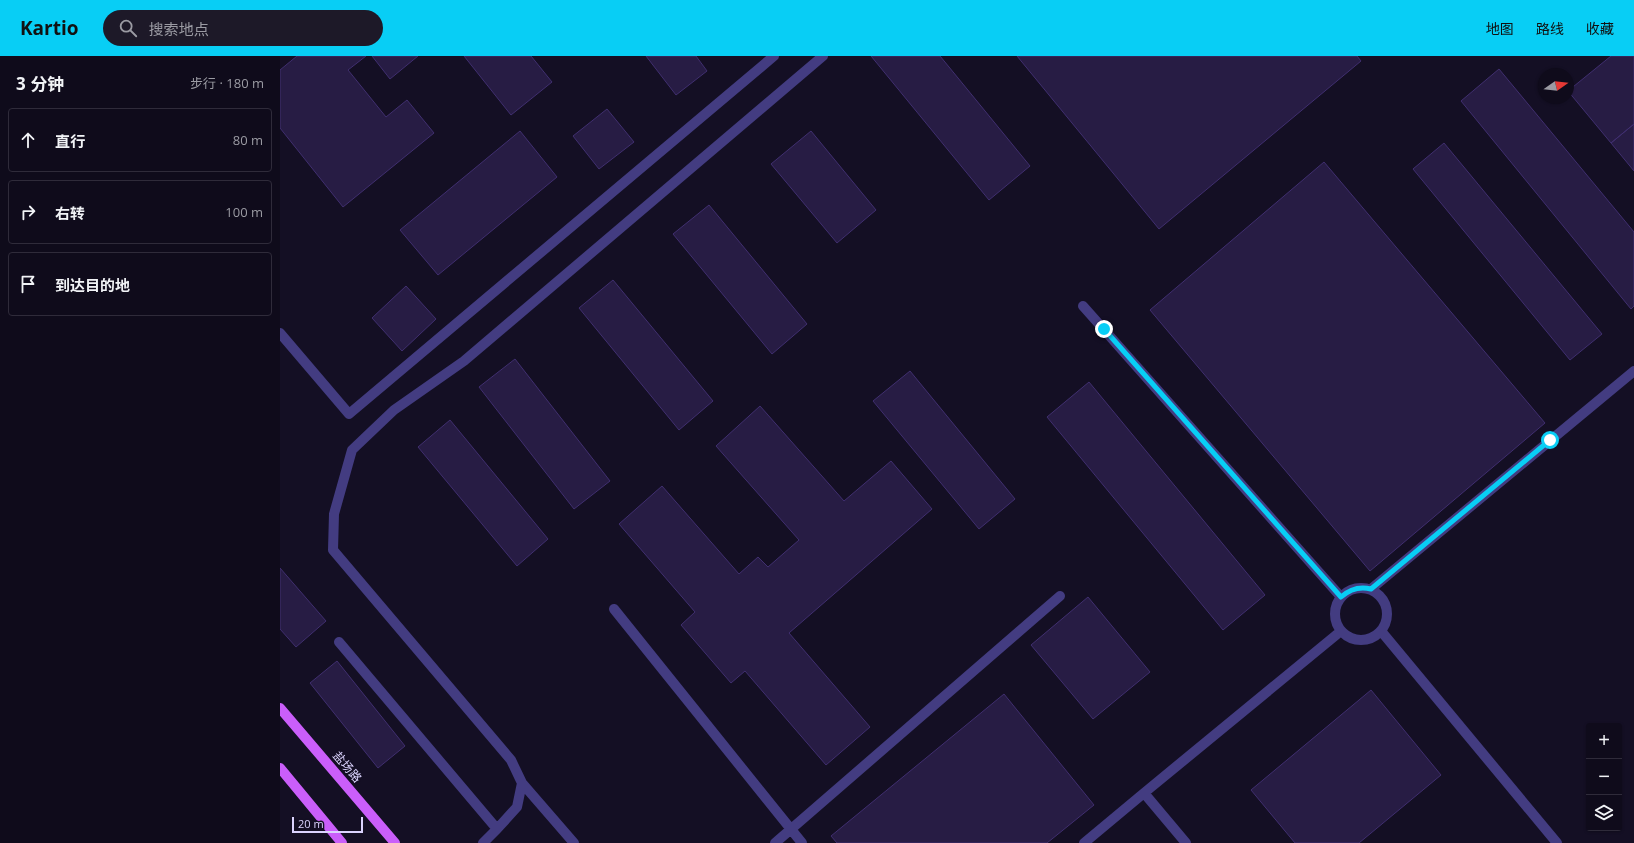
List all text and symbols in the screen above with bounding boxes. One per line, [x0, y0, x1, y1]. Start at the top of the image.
search box [103, 10, 383, 46]
text: Kartio [20, 15, 79, 41]
icon: search [117, 17, 139, 39]
text: 搜索地点 [149, 19, 209, 39]
text: 地图 [1486, 19, 1514, 38]
text: 路线 [1536, 19, 1564, 38]
text: 收藏 [1586, 19, 1614, 38]
north arrow [1538, 68, 1574, 104]
text: 3 分钟 [16, 72, 64, 95]
text: 步行 · 180 m [190, 74, 264, 92]
icon: ahead [17, 129, 39, 151]
text: 直行 [55, 131, 85, 151]
text: 80 m [233, 131, 263, 149]
icon: right [17, 201, 39, 223]
text: 右转 [55, 203, 85, 223]
text: 100 m [225, 203, 263, 221]
icon: arrive [17, 273, 39, 295]
text: 到达目的地 [55, 275, 130, 295]
route end [1095, 320, 1113, 338]
route start [1541, 431, 1559, 449]
map controls [1586, 723, 1622, 831]
button: + [1586, 723, 1622, 759]
street label: 盐场路 [329, 748, 366, 786]
button: − [1586, 759, 1622, 795]
button: layers [1586, 795, 1622, 831]
scale bar [292, 815, 363, 834]
text: 20 m [298, 816, 324, 831]

